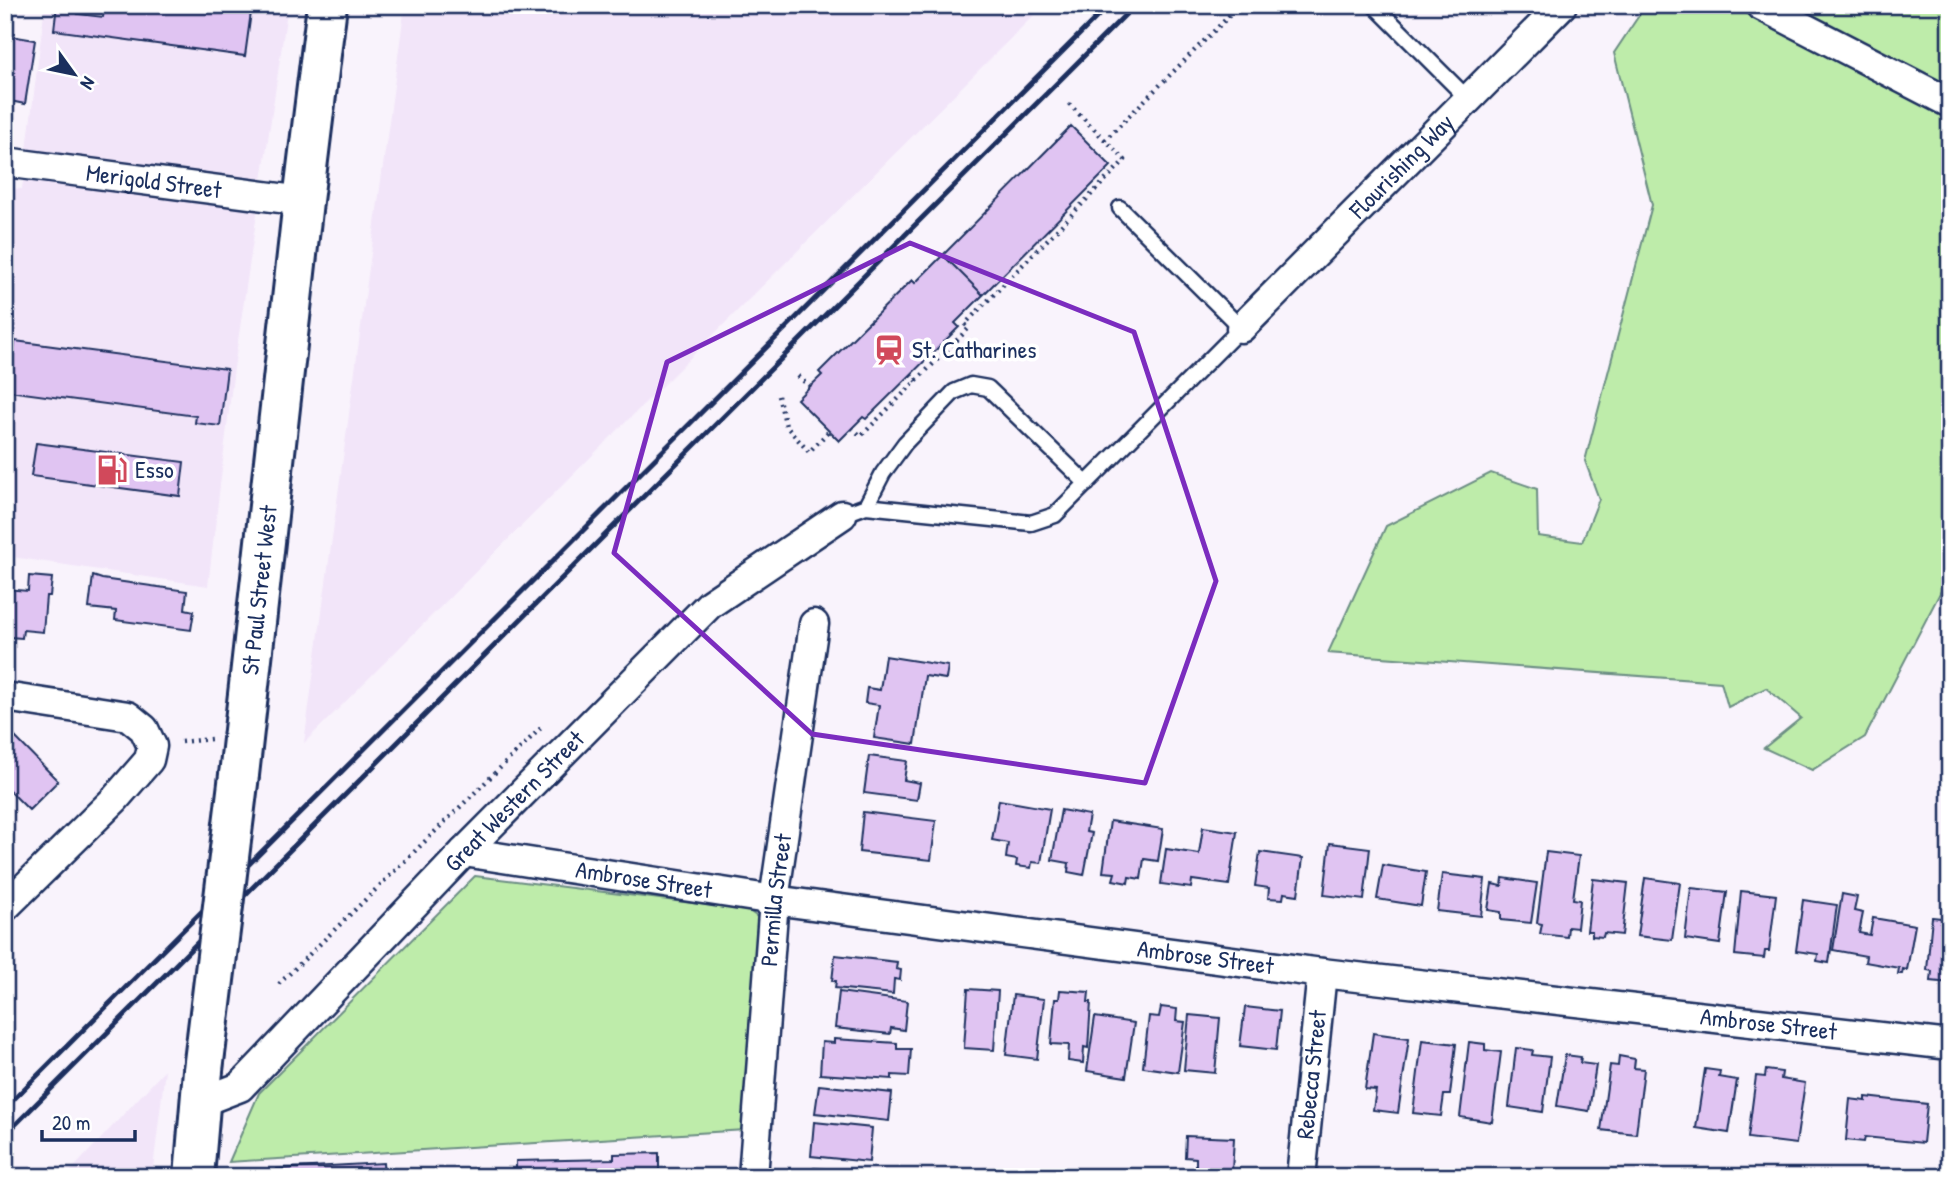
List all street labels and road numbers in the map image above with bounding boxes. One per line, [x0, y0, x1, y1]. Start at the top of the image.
street label: Flourishing Way [1341, 106, 1460, 226]
street label: Merigold Street [84, 156, 224, 205]
street label: St Paul Street West [233, 503, 284, 677]
street label: Great Western Street [437, 722, 591, 878]
street label: Permilla Street [752, 831, 799, 967]
street label: Ambrose Street [574, 853, 715, 905]
street label: Ambrose Street [1136, 932, 1276, 982]
street label: Ambrose Street [1699, 999, 1839, 1047]
street label: Rebecca Street [1288, 1008, 1333, 1140]

